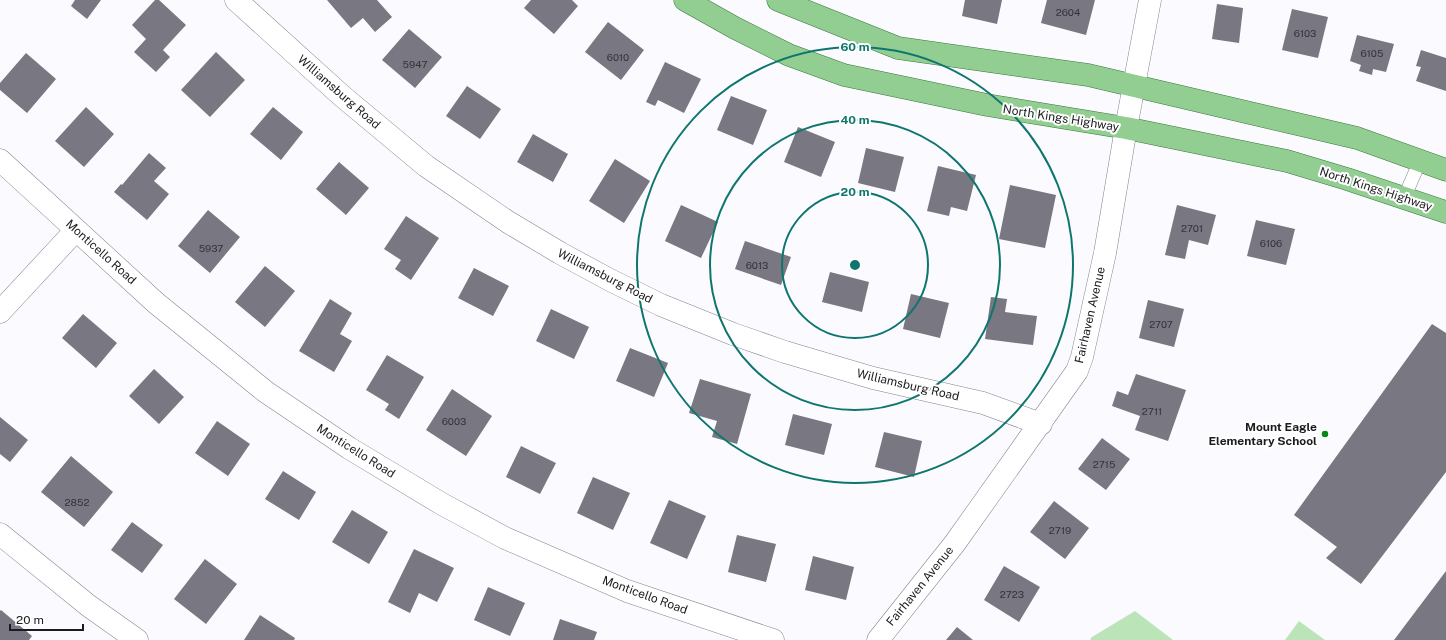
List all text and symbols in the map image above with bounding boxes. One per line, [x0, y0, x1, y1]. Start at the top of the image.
house number: 2604 [1056, 6, 1080, 18]
house number: 6103 [1294, 27, 1316, 39]
text: 60 m [840, 40, 870, 54]
house number: 6105 [1361, 47, 1383, 59]
house number: 6010 [607, 51, 629, 63]
street label: Williamsburg Road [295, 52, 383, 132]
house number: 5947 [403, 58, 427, 70]
street label: North Kings Highway [1002, 102, 1121, 134]
text: 40 m [840, 113, 870, 127]
street label: North Kings Highway [1318, 164, 1435, 214]
text: 20 m [841, 185, 870, 199]
street label: Monticello Road [63, 217, 139, 287]
house number: 2701 [1181, 222, 1203, 234]
house number: 6106 [1260, 237, 1282, 249]
house number: 5937 [199, 242, 223, 254]
street label: Williamsburg Road [555, 246, 655, 306]
centre of rings [848, 258, 862, 272]
house number: 6013 [746, 259, 768, 271]
street label: Fairhaven Avenue [1072, 265, 1108, 365]
house number: 2707 [1149, 318, 1173, 330]
street label: Williamsburg Road [855, 366, 961, 404]
house number: 2711 [1142, 405, 1162, 417]
house number: 6003 [442, 415, 466, 427]
place label: Mount Eagle Elementary School [1209, 420, 1317, 448]
street label: Monticello Road [314, 421, 398, 481]
marker: Mount Eagle Elementary School [1320, 429, 1330, 439]
house number: 2715 [1093, 458, 1115, 470]
house number: 2852 [65, 496, 89, 508]
house number: 2719 [1049, 524, 1071, 536]
street label: Fairhaven Avenue [884, 543, 957, 629]
street label: Monticello Road [600, 573, 690, 617]
house number: 2723 [1000, 588, 1024, 600]
scale bar [10, 606, 83, 632]
text: 20 m [16, 613, 44, 627]

